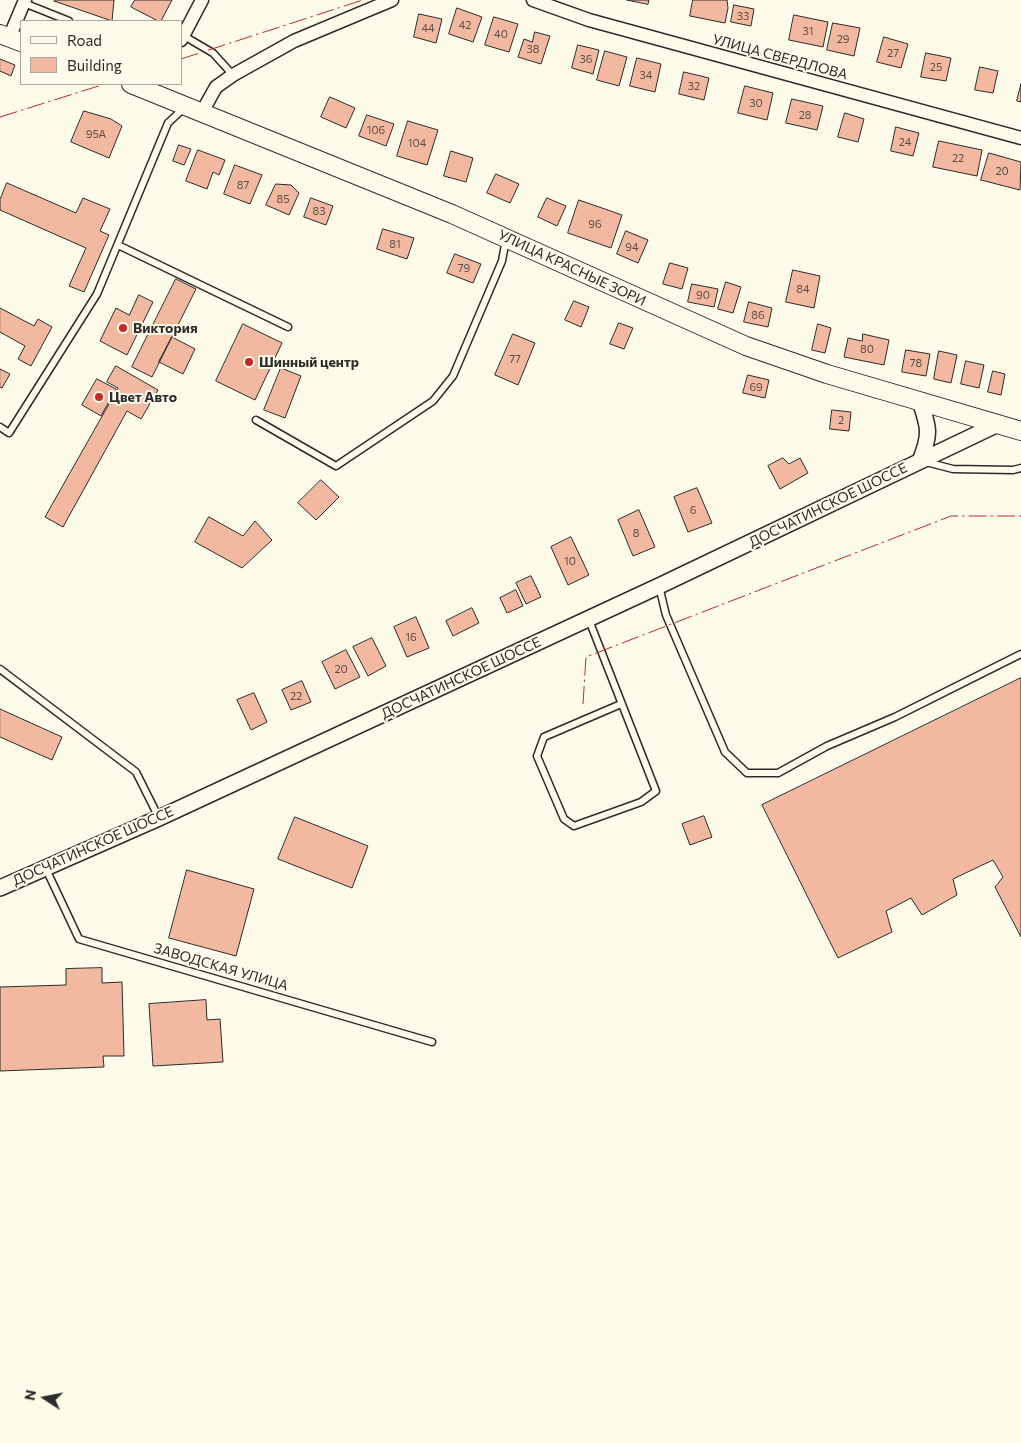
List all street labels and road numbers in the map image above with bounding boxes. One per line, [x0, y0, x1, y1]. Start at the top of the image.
street label: УЛИЦА СВЕРДЛОВА [711, 31, 849, 83]
street label: УЛИЦА КРАСНЫЕ ЗОРИ [495, 226, 649, 310]
street label: ДОСЧАТИНСКОЕ ШОССЕ [746, 459, 910, 551]
street label: ДОСЧАТИНСКОЕ ШОССЕ [378, 634, 544, 722]
street label: ДОСЧАТИНСКОЕ ШОССЕ [10, 803, 176, 889]
street label: ЗАВОДСКАЯ УЛИЦА [152, 940, 290, 994]

